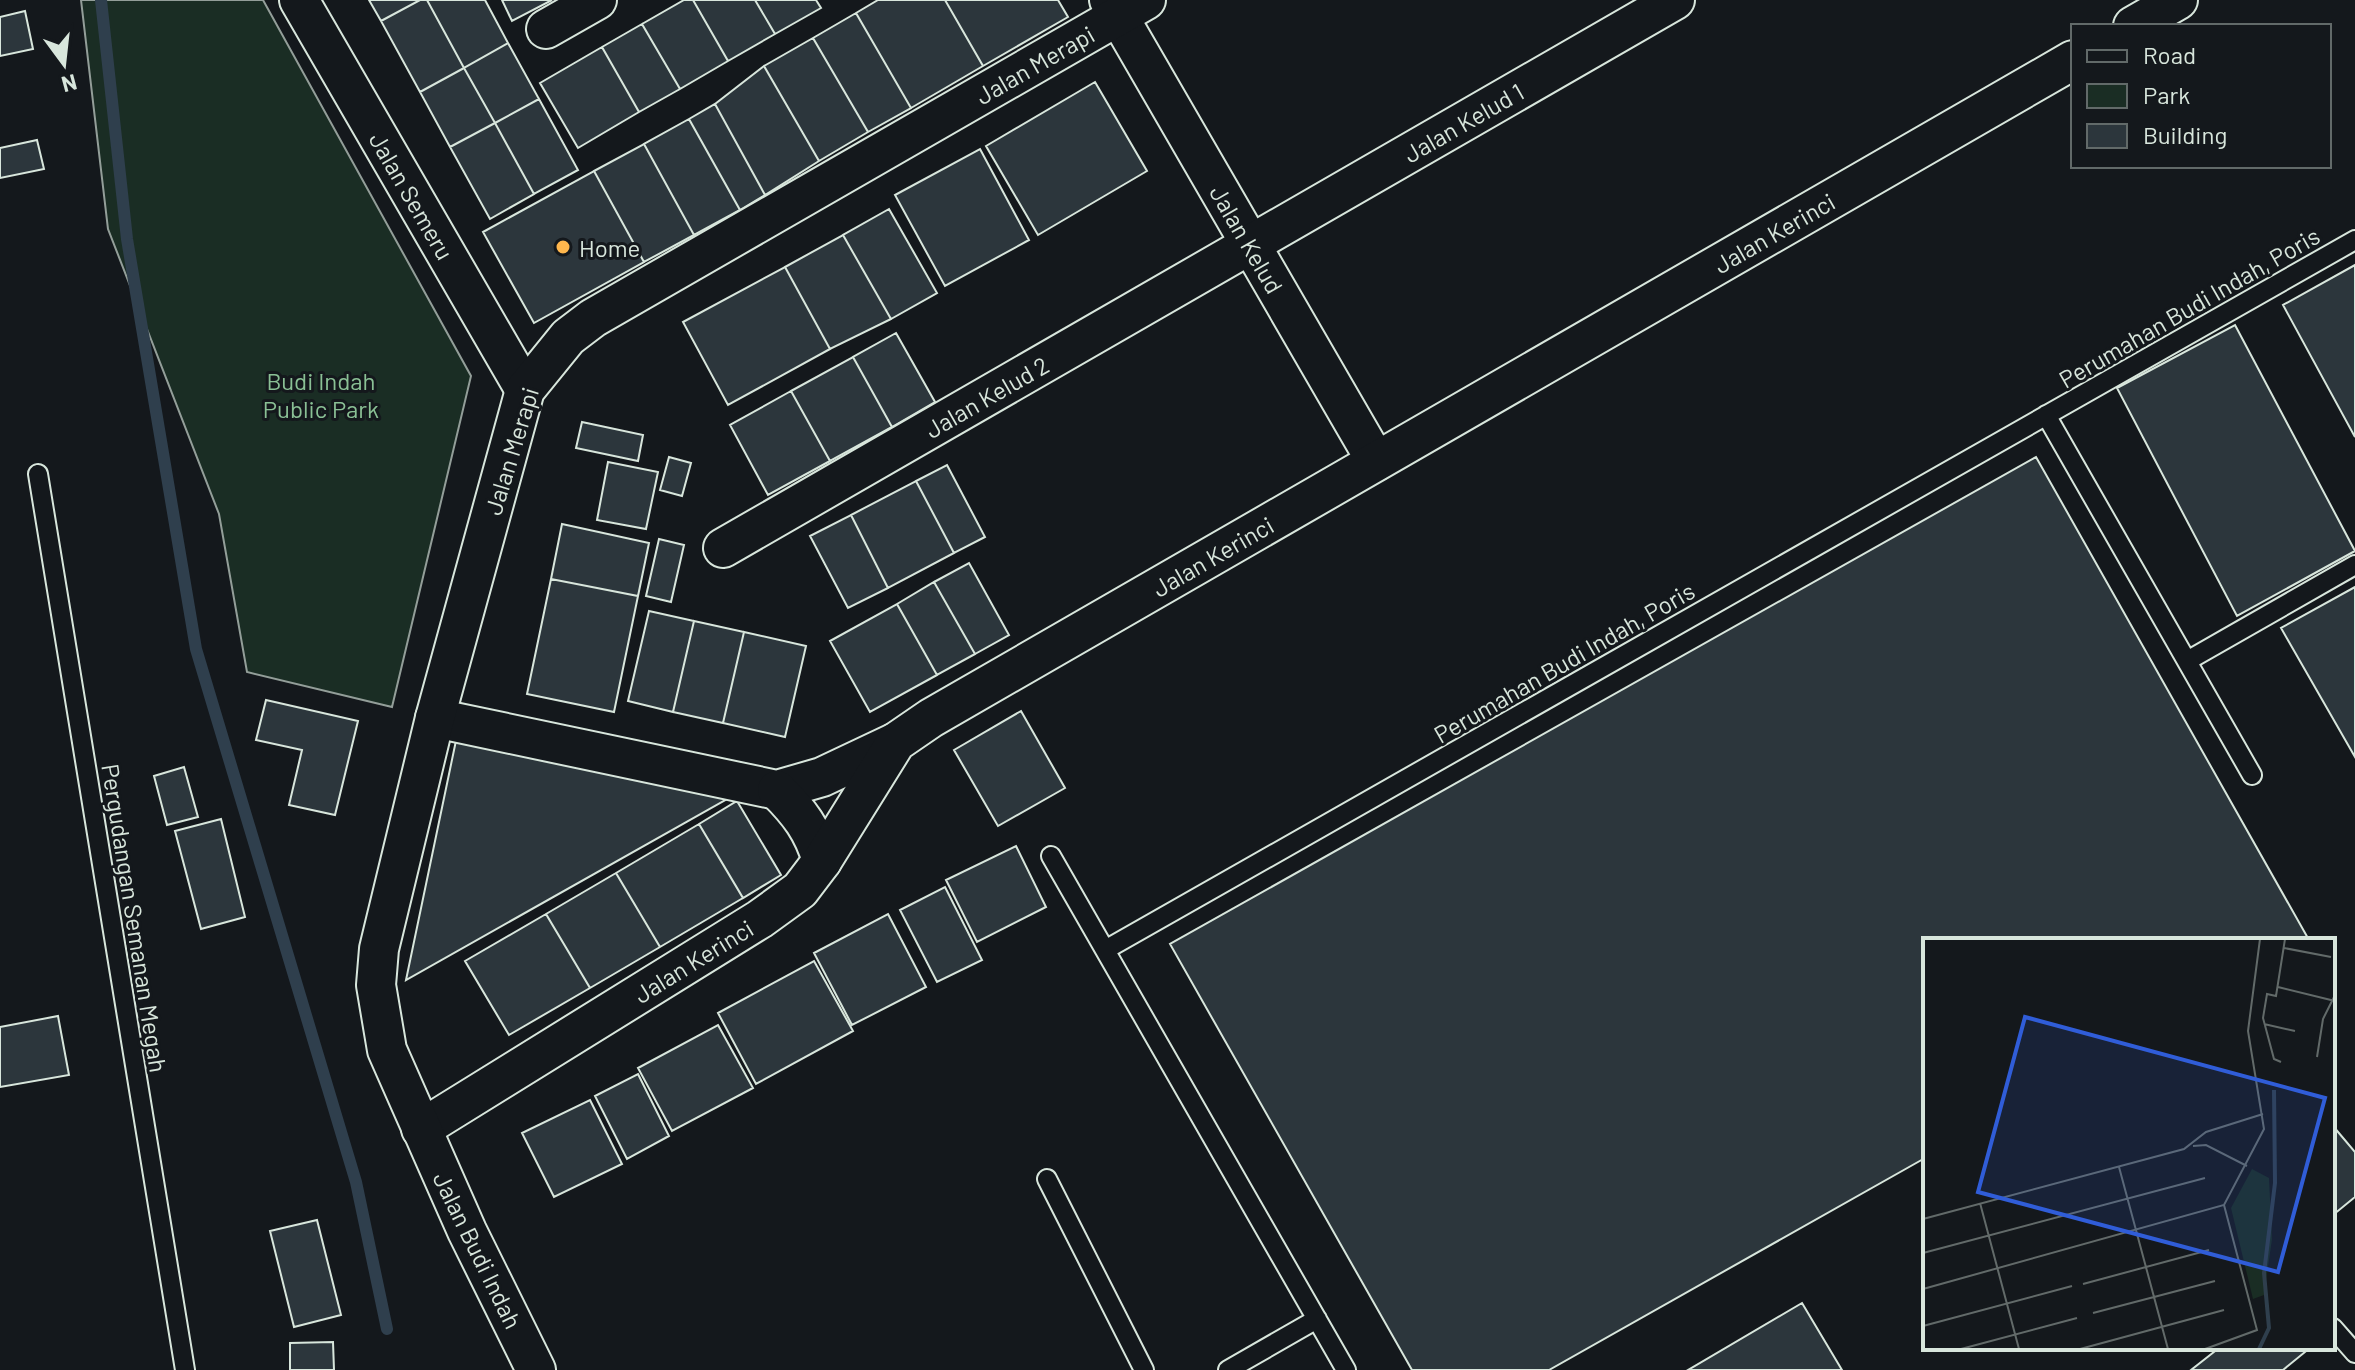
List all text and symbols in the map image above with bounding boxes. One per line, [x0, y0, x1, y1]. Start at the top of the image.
street label: Jalan Merapi [970, 19, 1099, 110]
north arrow [24, 24, 104, 104]
legend [2071, 24, 2331, 168]
text: Road [2143, 40, 2196, 69]
text: N [59, 70, 80, 99]
street label: Jalan Kelud 1 [1398, 76, 1528, 168]
text: Park [2143, 80, 2190, 109]
text: Building [2143, 120, 2227, 149]
street label: Jalan Semeru [364, 127, 461, 265]
street label: Jalan Kelud [1205, 180, 1290, 298]
street label: Jalan Kerinci [1708, 186, 1840, 279]
street label: Perumahan Budi Indah, Poris [2054, 220, 2324, 394]
place label: Home [579, 233, 640, 262]
marker: Home [554, 238, 572, 256]
street label: Jalan Kelud 2 [919, 349, 1053, 443]
park label: Budi Indah Public Park [263, 366, 379, 423]
street label: Jalan Merapi [478, 384, 544, 518]
street label: Jalan Kerinci [1147, 510, 1278, 602]
street label: Perumahan Budi Indah, Poris [1429, 575, 1699, 749]
street label: Pergudangan Semanan Megah [96, 762, 174, 1074]
street label: Jalan Kerinci [628, 913, 758, 1008]
inset map [1923, 938, 2335, 1350]
street label: Jalan Budi Indah [428, 1167, 528, 1333]

